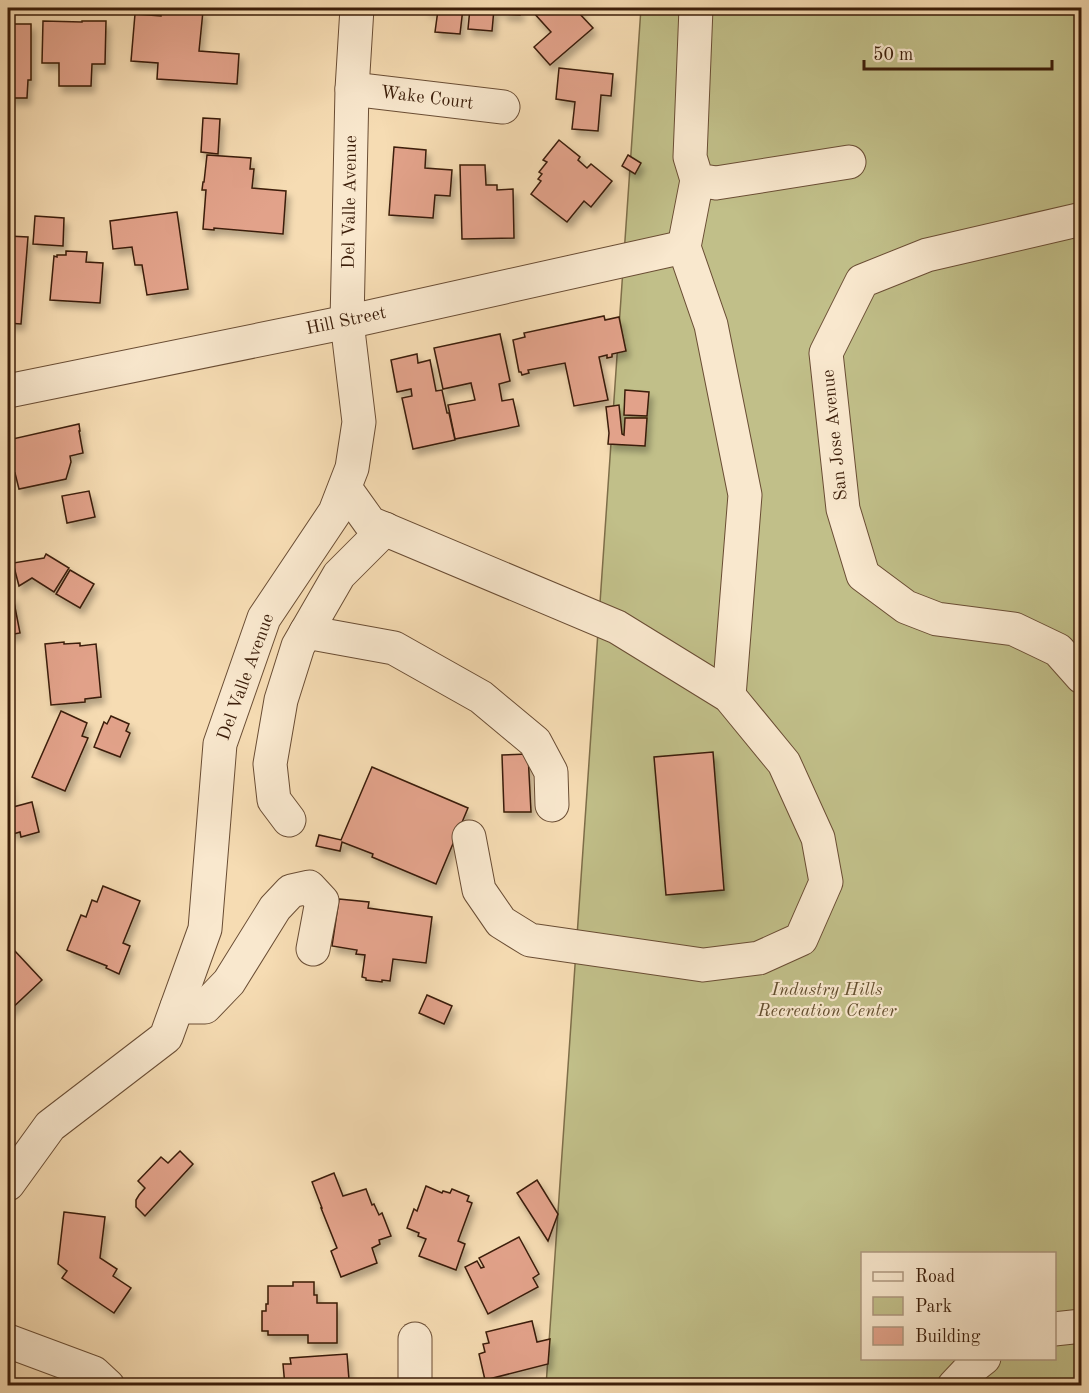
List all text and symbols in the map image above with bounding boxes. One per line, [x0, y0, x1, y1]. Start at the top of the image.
scale bar [864, 33, 1052, 71]
text: 50 m [873, 46, 913, 64]
street label: Wake Court [379, 83, 475, 113]
street label: Del Valle Avenue [340, 135, 360, 269]
street label: Hill Street [304, 304, 388, 338]
street label: San Jose Avenue [819, 369, 851, 501]
street label: Del Valle Avenue [215, 611, 277, 743]
park label: Industry Hills Recreation Center [757, 981, 898, 1020]
legend [861, 1252, 1056, 1360]
text: Road [915, 1268, 955, 1286]
text: Park [915, 1298, 952, 1316]
text: Building [915, 1328, 981, 1346]

